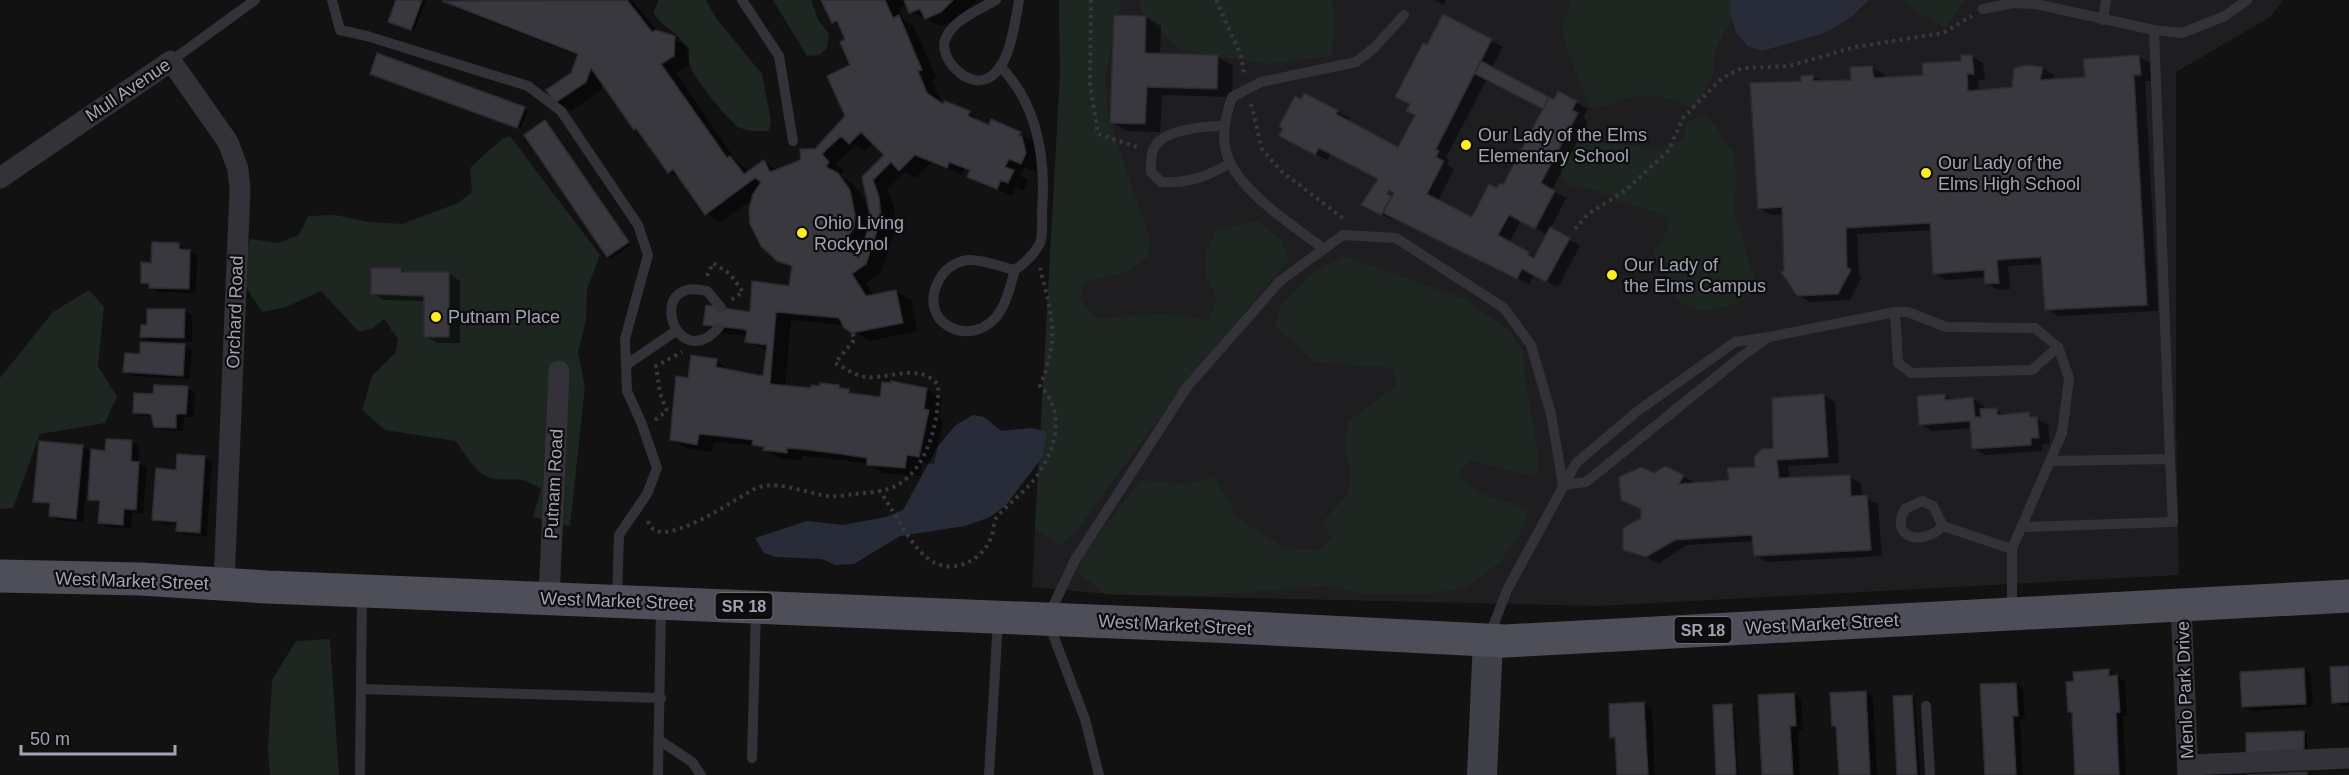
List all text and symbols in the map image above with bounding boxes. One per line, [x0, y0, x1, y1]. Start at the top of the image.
street label: Mull Avenue [82, 54, 174, 126]
place label: Our Lady of the Elms Elementary School [1478, 125, 1647, 166]
marker: Our Lady of the Elms Elementary School [1459, 138, 1473, 152]
place label: Our Lady of the Elms High School [1938, 153, 2080, 194]
marker: Our Lady of the Elms High School [1919, 166, 1933, 180]
place label: Ohio Living Rockynol [814, 213, 904, 254]
marker: Ohio Living Rockynol [795, 226, 809, 240]
street label: Orchard Road [223, 255, 247, 369]
place label: Our Lady of the Elms Campus [1624, 255, 1766, 296]
marker: Our Lady of the Elms Campus [1605, 268, 1619, 282]
place label: Putnam Place [448, 307, 560, 327]
marker: Putnam Place [429, 310, 443, 324]
street label: Putnam Road [541, 429, 567, 539]
street label: West Market Street [55, 568, 209, 594]
street label: West Market Street [540, 588, 694, 614]
road number: SR 18 [716, 593, 772, 619]
street label: West Market Street [1745, 610, 1899, 638]
street label: West Market Street [1098, 611, 1252, 639]
road number: SR 18 [1674, 617, 1732, 643]
street label: Menlo Park Drive [2173, 621, 2197, 759]
scale bar [21, 718, 176, 756]
text: 50 m [30, 729, 70, 749]

